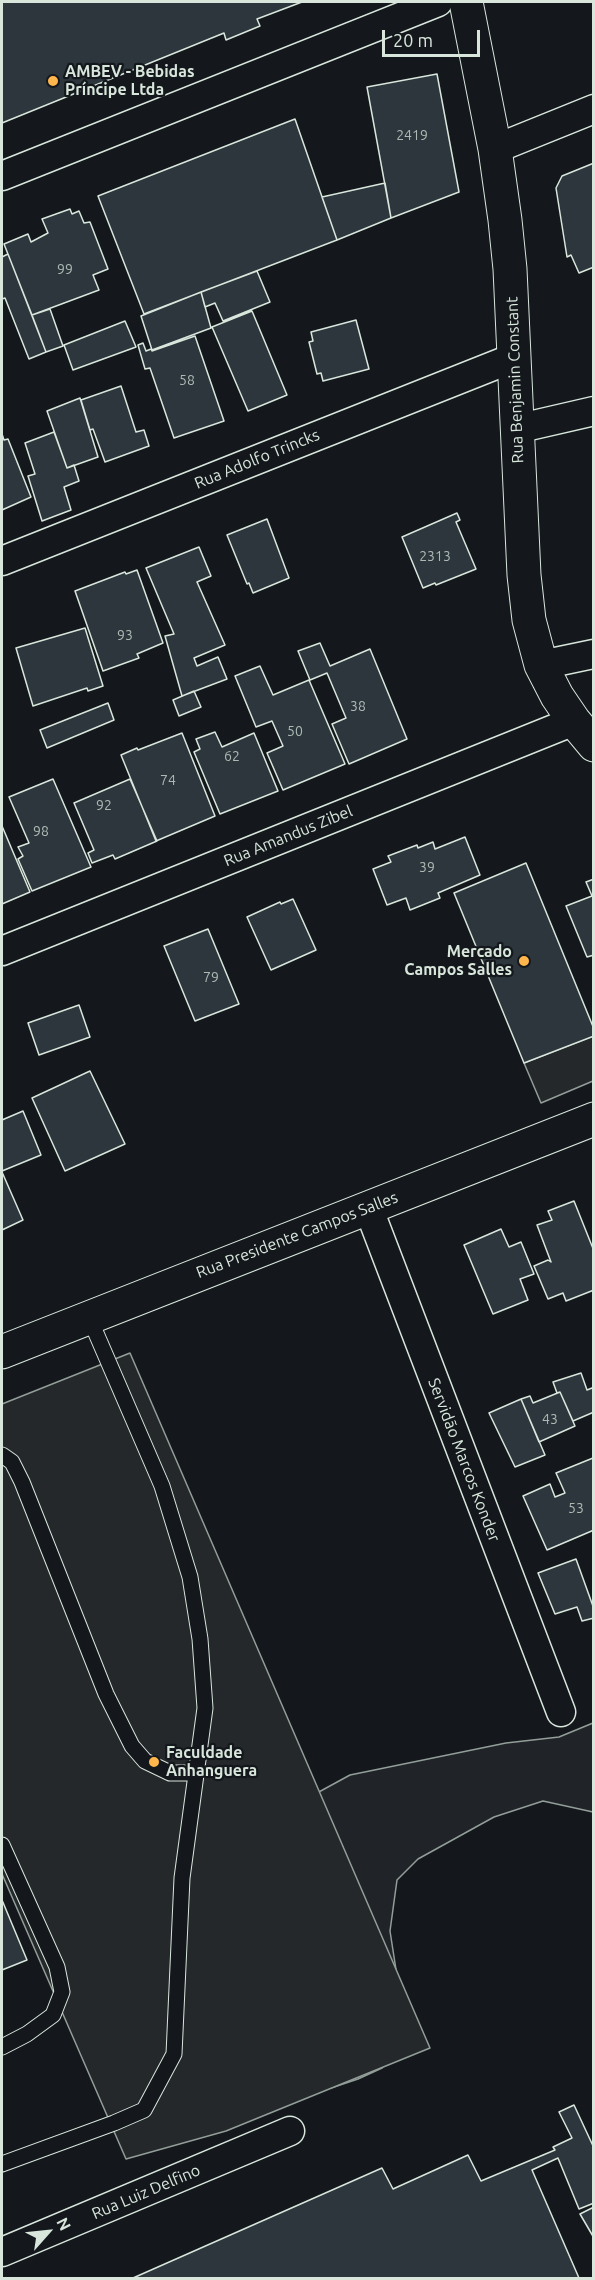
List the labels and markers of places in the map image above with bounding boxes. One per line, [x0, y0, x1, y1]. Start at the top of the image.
place label: AMBEV - Bebidas Príncipe Ltda [65, 62, 194, 100]
marker: AMBEV - Bebidas Príncipe Ltda [46, 74, 60, 88]
place label: Mercado Campos Salles [404, 942, 512, 980]
marker: Mercado Campos Salles [517, 954, 531, 968]
place label: Faculdade Anhanguera [166, 1743, 257, 1781]
marker: Faculdade Anhanguera [147, 1755, 161, 1769]

